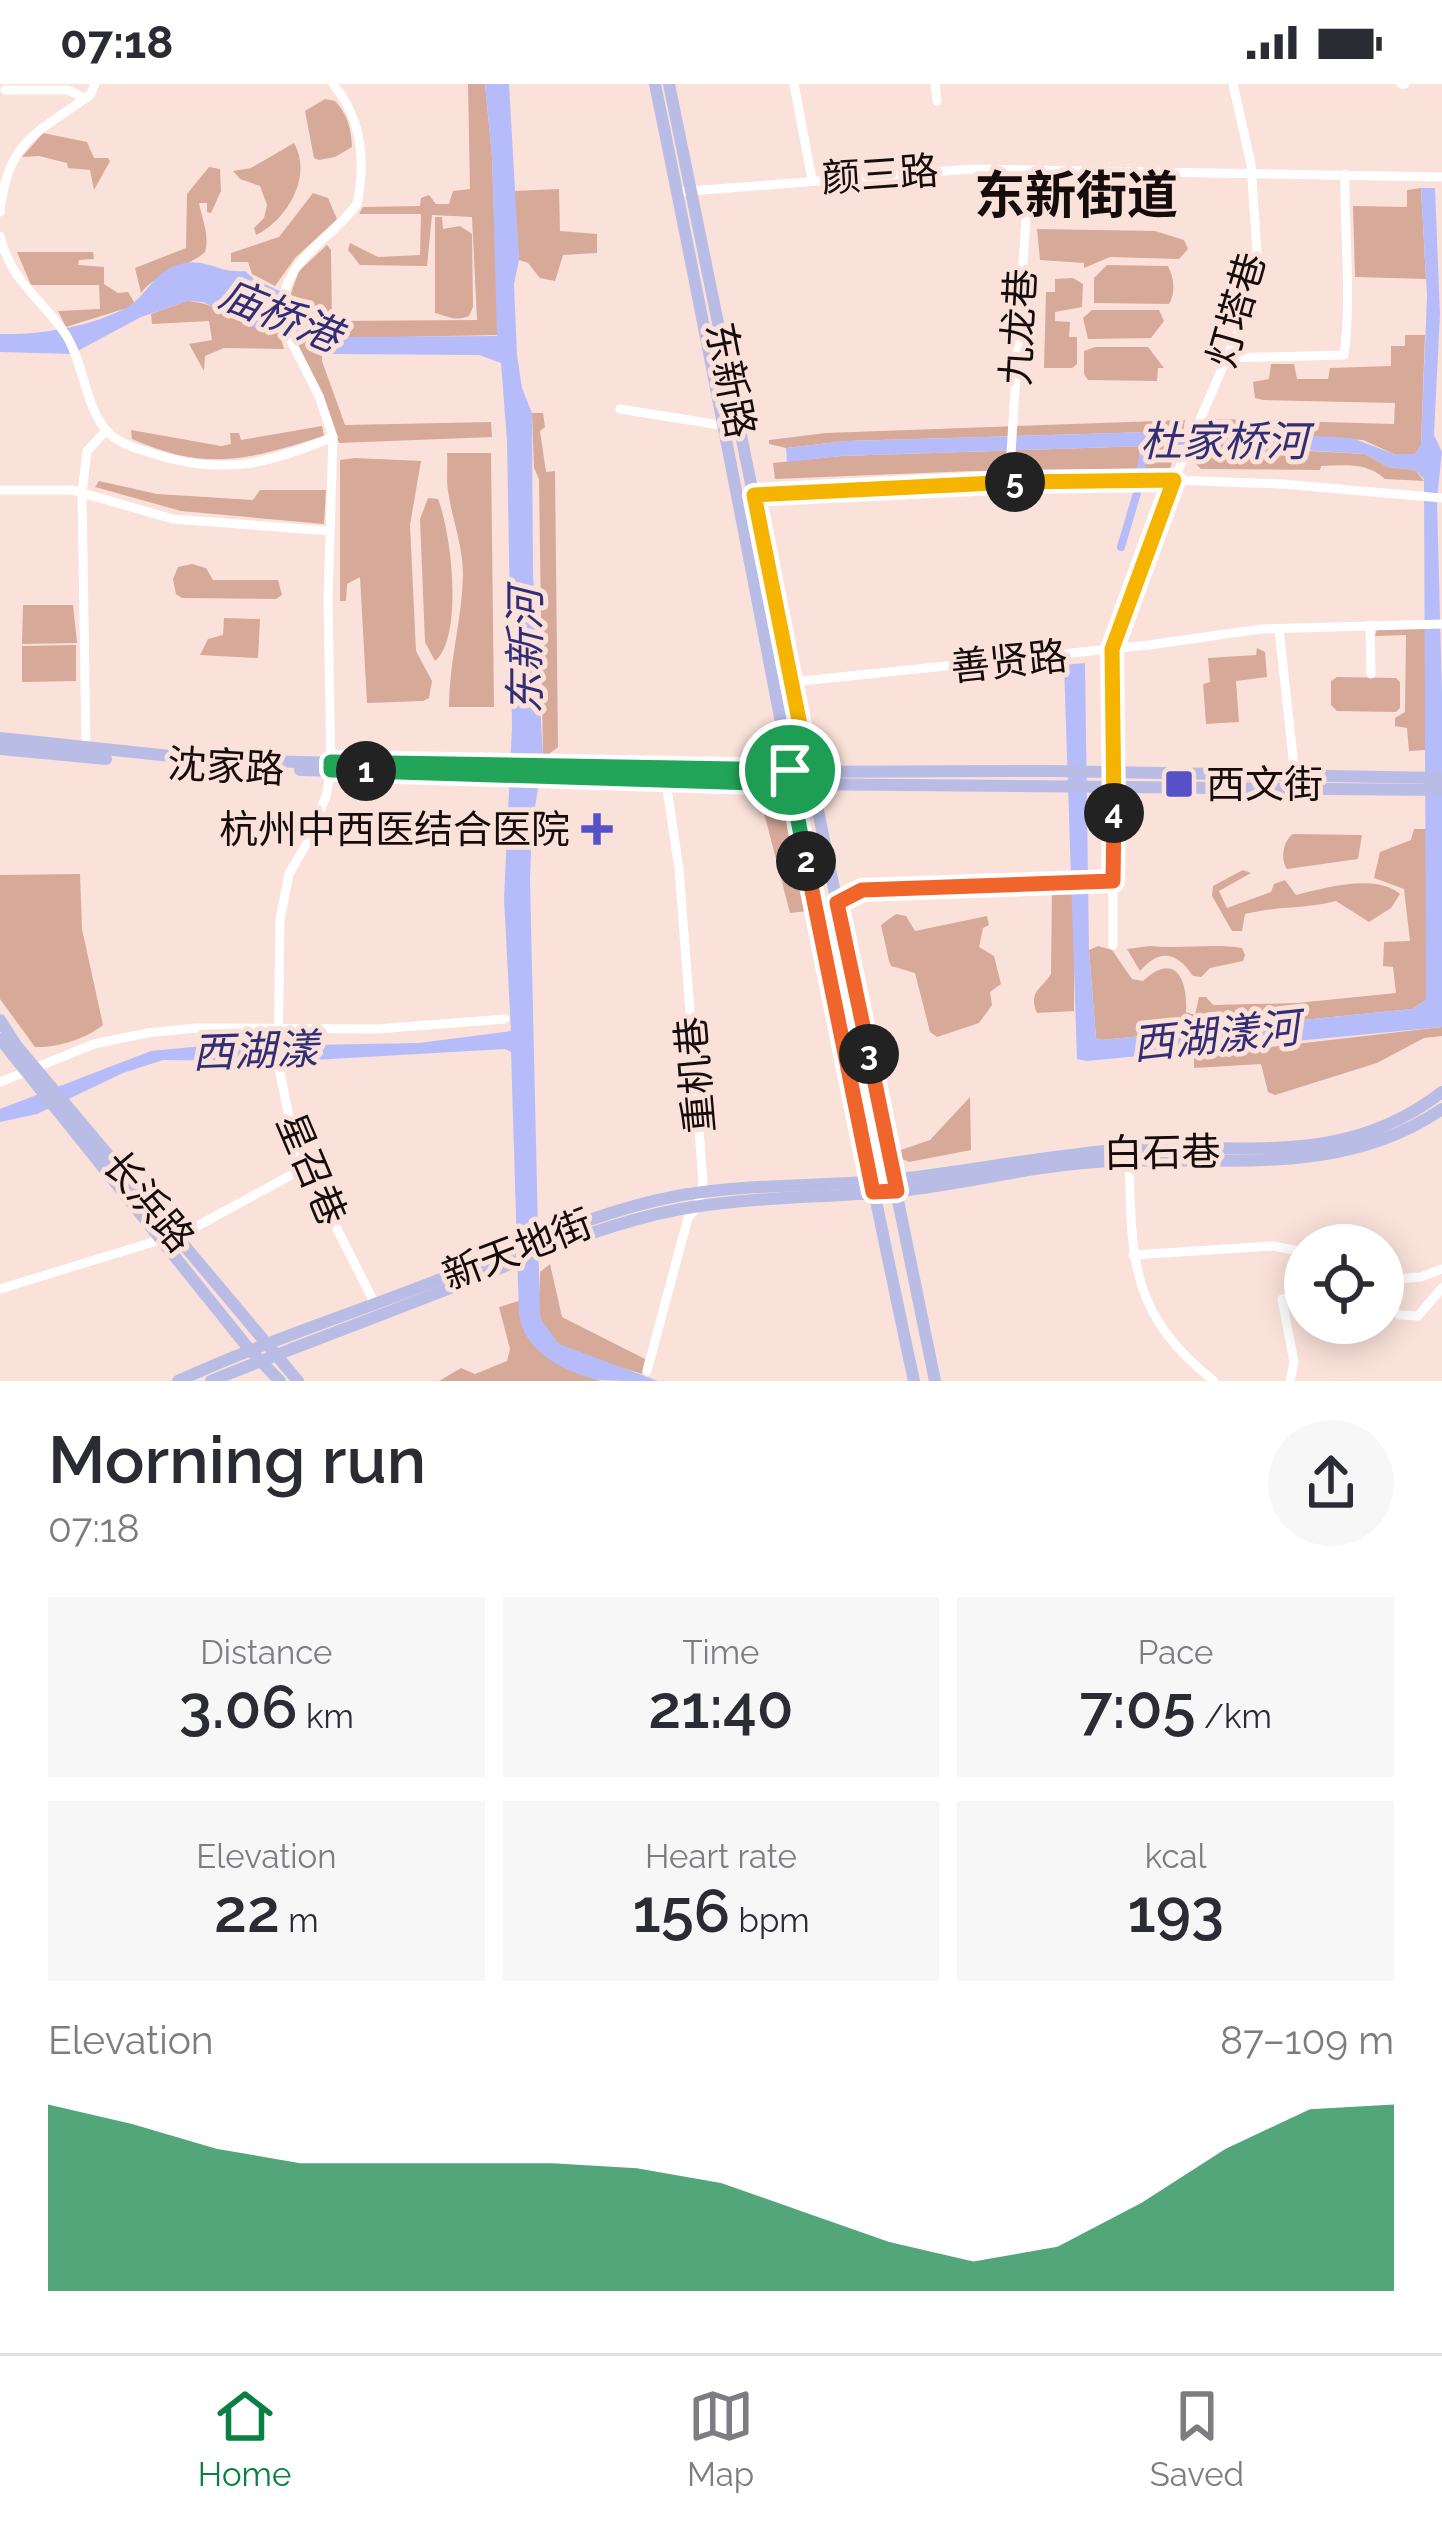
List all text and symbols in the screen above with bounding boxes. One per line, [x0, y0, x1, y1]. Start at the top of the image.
text: 07:18 [60, 16, 173, 69]
street label: 颜三路 [820, 147, 940, 201]
district label: 东新街道 [974, 165, 1178, 225]
street label: 灯塔巷 [1198, 247, 1274, 373]
street label: 九龙巷 [992, 267, 1044, 387]
water label: 庙桥港 [212, 269, 352, 363]
street label: 东新路 [697, 318, 765, 442]
water label: 杜家桥河 [1140, 417, 1315, 466]
pin: 5 [985, 452, 1045, 512]
text: 5 [1006, 462, 1024, 501]
water label: 东新河 [501, 581, 550, 714]
street label: 善贤路 [948, 632, 1070, 690]
pin [739, 719, 841, 821]
icon: arrive [757, 737, 823, 803]
street label: 沈家路 [166, 740, 286, 792]
pin: 1 [336, 741, 396, 801]
text: 1 [358, 751, 374, 790]
place label: 西文街 [1206, 761, 1323, 807]
marker: 西文街 [1163, 768, 1195, 800]
pin: 4 [1084, 783, 1144, 843]
text: 4 [1105, 793, 1123, 832]
place label: 杭州中西医结合医院 [219, 806, 570, 852]
marker: 杭州中西医结合医院 [581, 813, 613, 845]
pin: 2 [776, 831, 836, 891]
text: 2 [797, 841, 815, 880]
water label: 西湖漾河 [1130, 1002, 1309, 1069]
street label: 重机巷 [667, 1015, 723, 1135]
water label: 西湖漾 [191, 1024, 324, 1078]
pin: 3 [839, 1024, 899, 1084]
text: 3 [860, 1034, 878, 1073]
street label: 星召巷 [268, 1106, 356, 1232]
street label: 白石巷 [1103, 1128, 1221, 1176]
street label: 长浜路 [94, 1141, 204, 1261]
street label: 新天地街 [436, 1200, 598, 1298]
map controls [1284, 1224, 1404, 1344]
button: locate [1284, 1224, 1404, 1344]
button: share [1268, 1420, 1394, 1546]
text: Morning run [48, 1421, 426, 1498]
text: 07:18 [48, 1505, 140, 1551]
text: Distance [200, 1633, 333, 1672]
text: Time [682, 1633, 760, 1672]
text: Pace [1138, 1633, 1213, 1672]
text: 3.06 [179, 1672, 298, 1742]
text: 21:40 [648, 1672, 794, 1742]
text: 7:05 [1079, 1672, 1196, 1742]
text: km [298, 1697, 354, 1736]
text: /km [1196, 1697, 1272, 1736]
text: Elevation [196, 1837, 336, 1876]
text: Heart rate [645, 1837, 797, 1876]
text: kcal [1145, 1837, 1207, 1876]
text: 22 [214, 1876, 280, 1946]
text: 156 [632, 1876, 730, 1946]
text: 193 [1127, 1876, 1224, 1946]
text: m [280, 1901, 319, 1940]
text: bpm [730, 1901, 810, 1940]
text: Elevation [48, 2017, 214, 2063]
text: 87–109 m [1220, 2017, 1394, 2063]
tab: Home [198, 2383, 291, 2494]
tab: Map [687, 2383, 754, 2494]
tab: Saved [1150, 2383, 1244, 2494]

